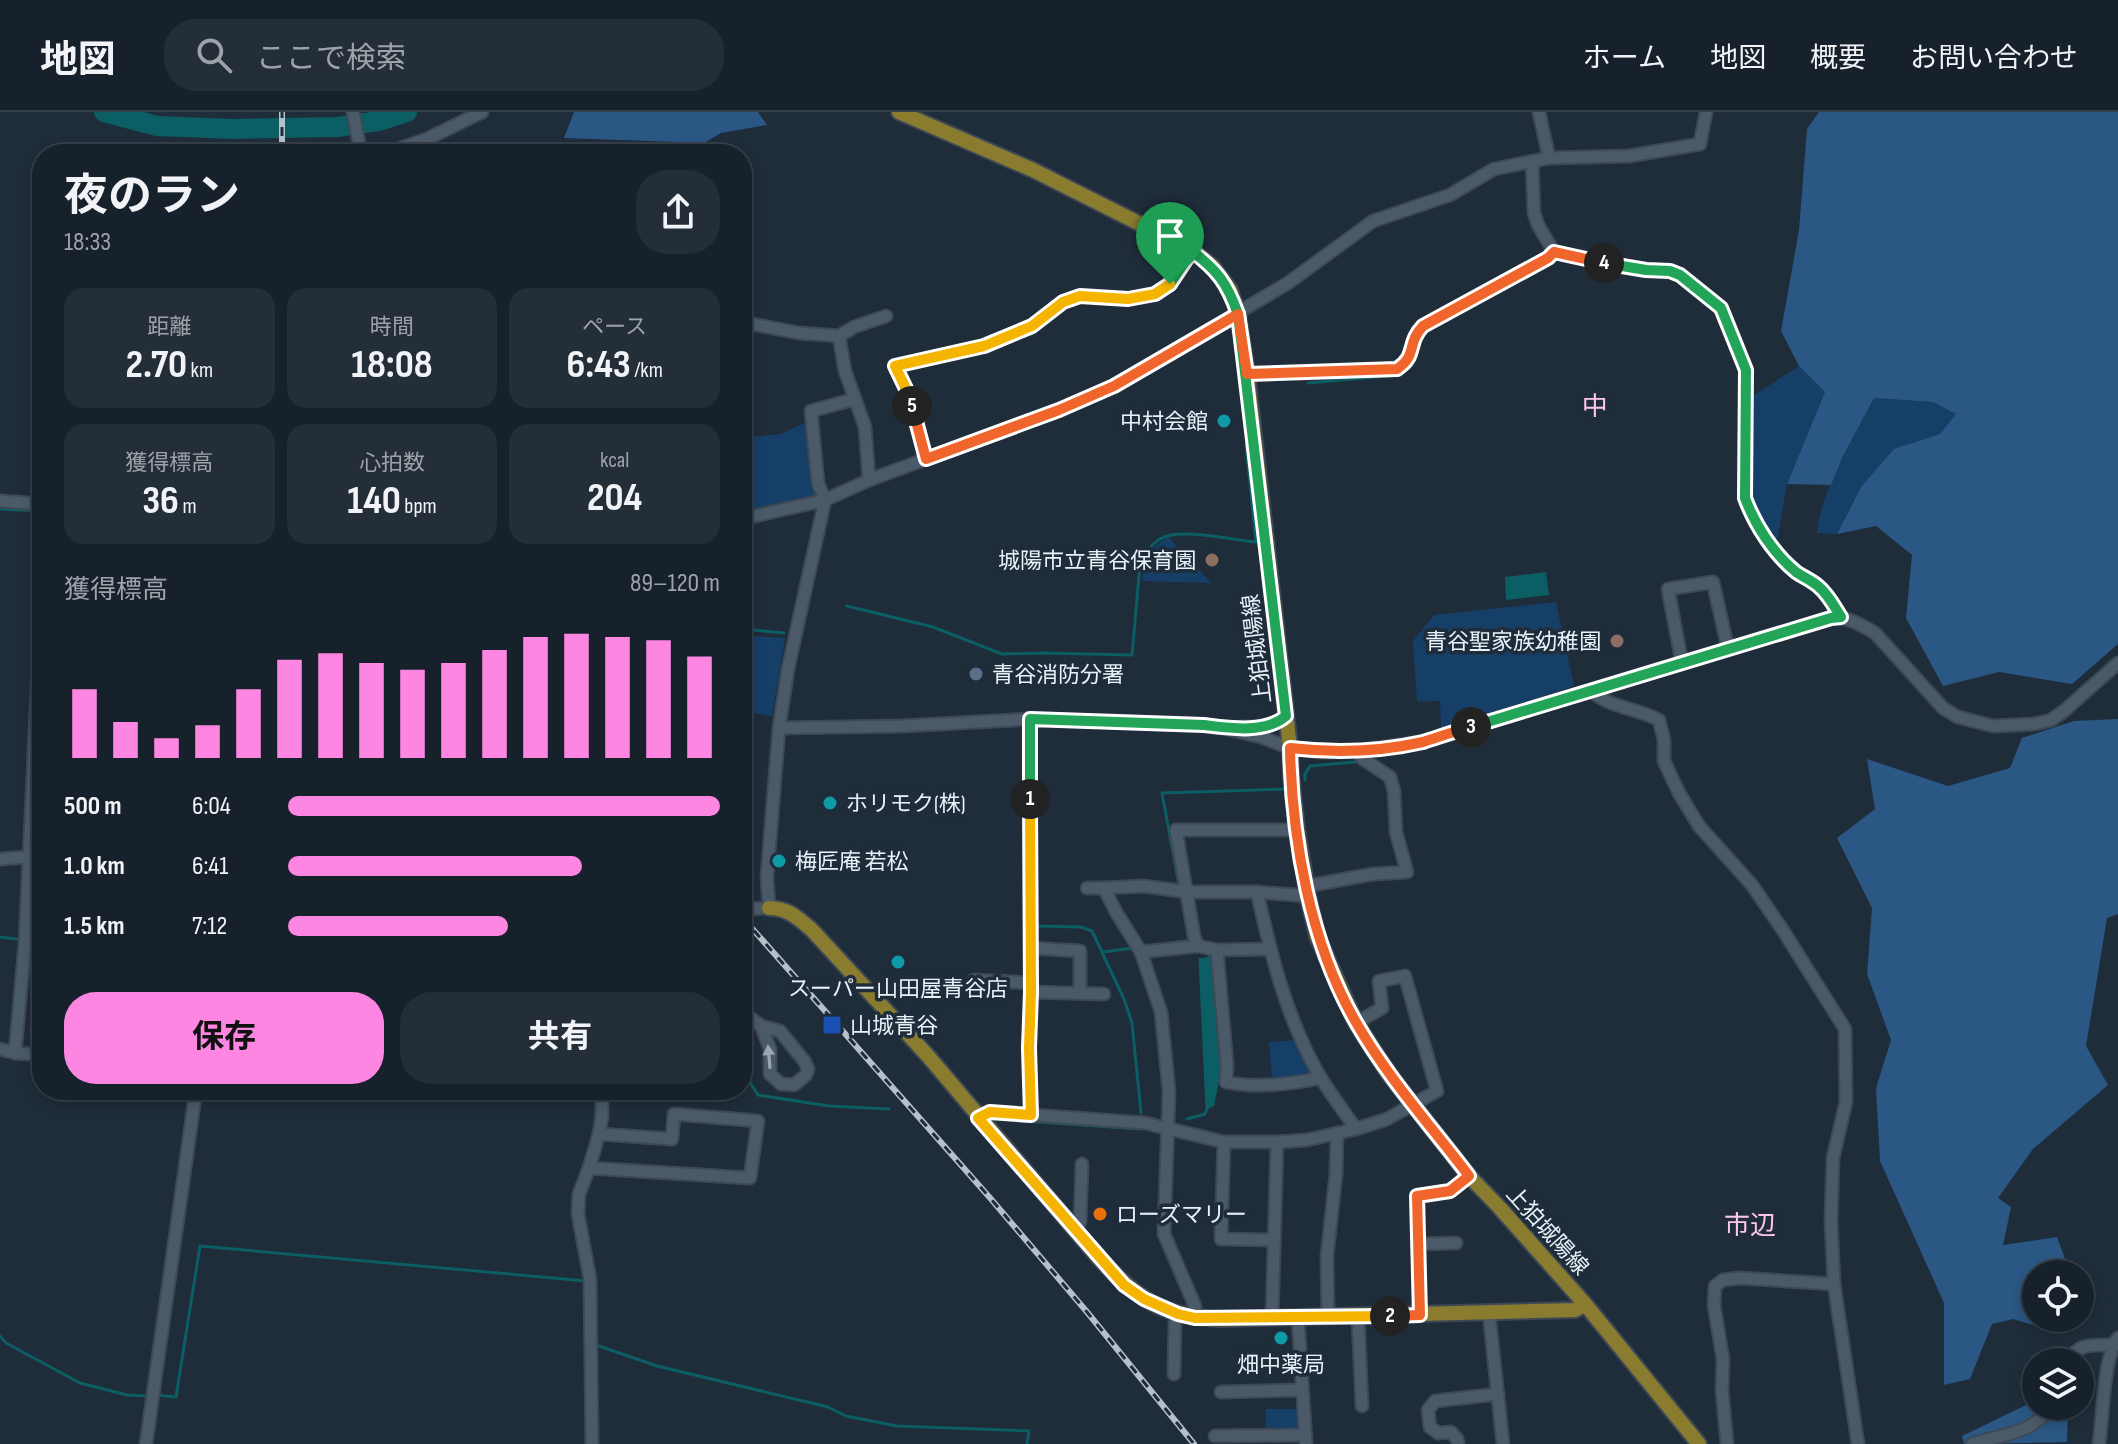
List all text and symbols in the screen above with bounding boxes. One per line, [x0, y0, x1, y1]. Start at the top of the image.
search box [164, 19, 724, 91]
icon: search [192, 33, 236, 77]
text: 地図 [40, 38, 116, 83]
text: ここで検索 [256, 41, 406, 77]
text: ホーム [1583, 42, 1666, 75]
text: 地図 [1710, 42, 1766, 75]
text: 概要 [1810, 42, 1866, 75]
text: お問い合わせ [1910, 42, 2078, 75]
text: 夜のラン [64, 170, 240, 223]
button: share [636, 170, 720, 254]
pin [1136, 202, 1204, 284]
icon: arrive [1148, 214, 1192, 258]
text: 18:33 [64, 227, 111, 258]
pin: 4 [1584, 243, 1624, 283]
text: 4 [1599, 249, 1609, 276]
text: 距離 [147, 314, 191, 341]
text: 時間 [370, 314, 414, 341]
text: ペース [582, 314, 647, 341]
text: 2.70 [126, 341, 187, 389]
text: 18:08 [351, 341, 433, 389]
text: 6:43 [566, 341, 631, 389]
text: km [187, 357, 213, 384]
text: /km [631, 357, 663, 384]
pin: 5 [892, 386, 932, 426]
text: 5 [907, 392, 917, 419]
district label: 中 [1582, 392, 1608, 423]
place label: 中村会館 [1120, 409, 1208, 436]
marker: 中村会館 [1215, 412, 1233, 430]
text: kcal [600, 447, 629, 474]
text: 獲得標高 [125, 450, 213, 477]
text: 心拍数 [359, 450, 425, 477]
text: 204 [587, 474, 642, 522]
text: 36 [142, 477, 179, 525]
text: 140 [347, 477, 401, 525]
text: m [179, 493, 197, 520]
text: bpm [401, 493, 437, 520]
place label: 城陽市立青谷保育園 [998, 548, 1196, 575]
marker: 城陽市立青谷保育園 [1203, 551, 1221, 569]
text: 89–120 m [630, 568, 720, 599]
text: 獲得標高 [64, 575, 168, 606]
street label: 上狛城陽線 [1237, 593, 1278, 705]
place label: 青谷聖家族幼稚園 [1425, 629, 1601, 656]
marker: 青谷聖家族幼稚園 [1608, 632, 1626, 650]
place label: 青谷消防分署 [992, 662, 1124, 689]
marker: 青谷消防分署 [967, 665, 985, 683]
pin: 3 [1451, 707, 1491, 747]
text: 3 [1466, 713, 1476, 740]
pin: 1 [1010, 779, 1050, 819]
text: 1 [1026, 785, 1034, 812]
text: 500 m [64, 791, 121, 822]
text: 6:04 [192, 791, 231, 822]
place label: ホリモク(株) [846, 791, 966, 818]
marker: ホリモク(株) [821, 794, 839, 812]
place label: 梅匠庵 若松 [795, 849, 909, 876]
text: 1.0 km [64, 851, 125, 882]
text: 6:41 [192, 851, 228, 882]
marker: 梅匠庵 若松 [770, 852, 788, 870]
text: 1.5 km [64, 911, 124, 942]
text: 7:12 [192, 911, 227, 942]
marker: スーパー山田屋青谷店 [889, 953, 907, 971]
place label: スーパー山田屋青谷店 [788, 976, 1008, 1003]
button: 保存 [64, 992, 384, 1084]
button: 共有 [400, 992, 720, 1084]
place label: 山城青谷 [850, 1013, 938, 1040]
marker: 山城青谷 [821, 1014, 843, 1036]
one-way arrow [762, 1044, 775, 1069]
street label: 上狛城陽線 [1500, 1181, 1594, 1281]
place label: ローズマリー [1116, 1202, 1247, 1229]
marker: ローズマリー [1091, 1205, 1109, 1223]
district label: 市辺 [1724, 1211, 1776, 1242]
map controls [2022, 1260, 2094, 1420]
button: locate [2022, 1260, 2094, 1332]
pin: 2 [1370, 1296, 1410, 1336]
text: 2 [1385, 1302, 1395, 1329]
marker: 畑中薬局 [1272, 1329, 1290, 1347]
button: layers [2022, 1348, 2094, 1420]
place label: 畑中薬局 [1237, 1352, 1325, 1379]

